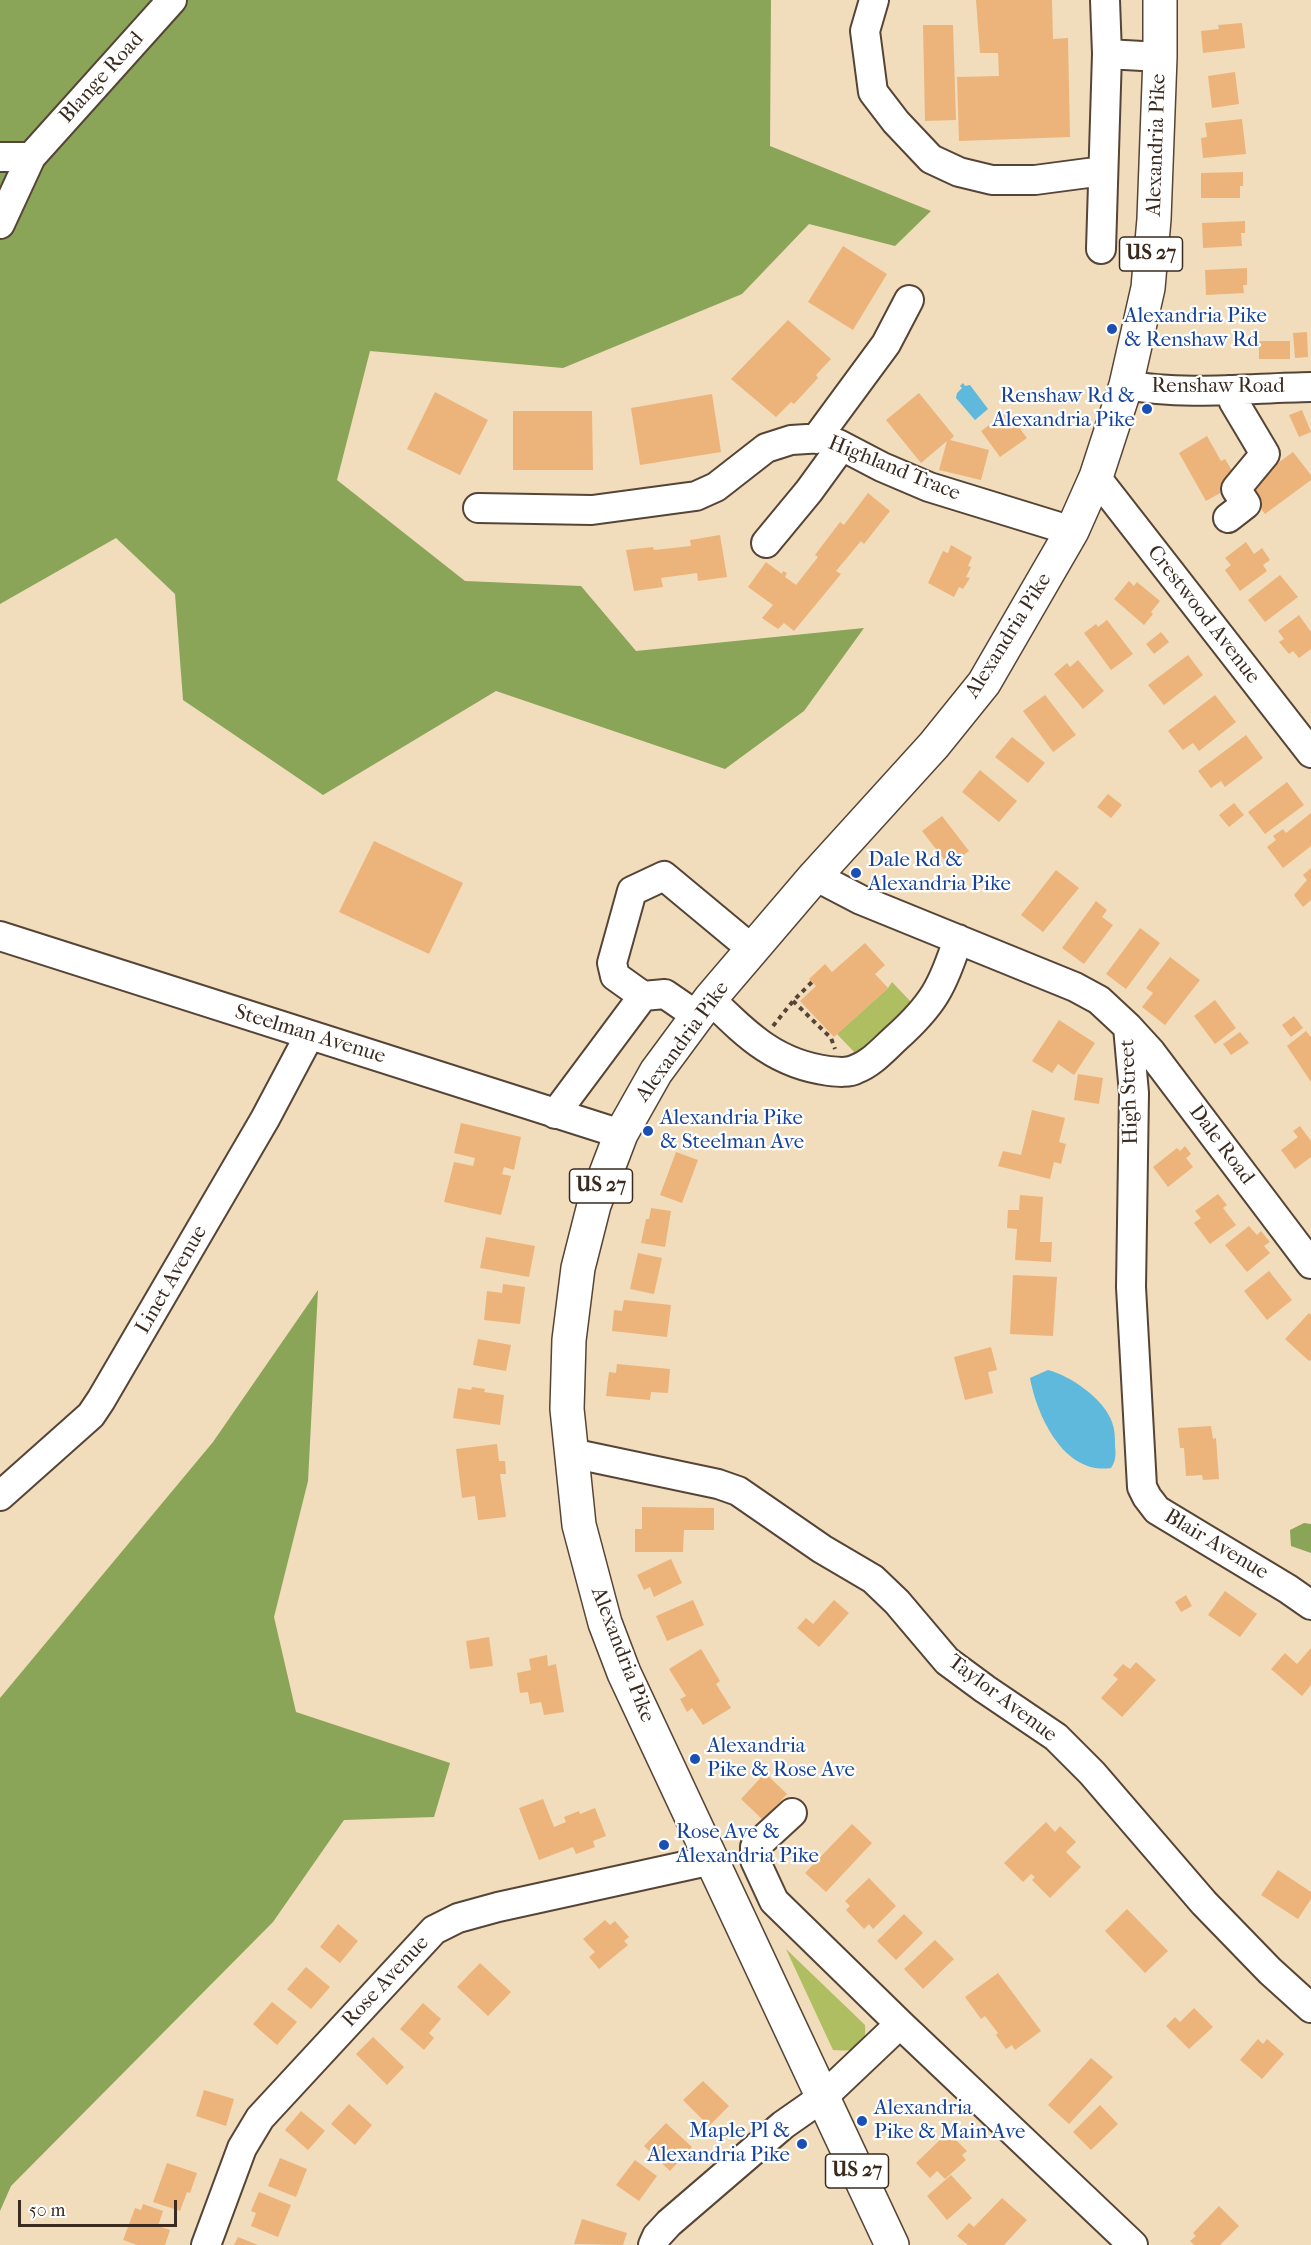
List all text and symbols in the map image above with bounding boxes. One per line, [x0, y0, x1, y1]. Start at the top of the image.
street label: Blange Road [54, 27, 150, 129]
street label: Alexandria Pike [1142, 73, 1172, 217]
road number: US 27 [1120, 237, 1182, 271]
place label: Alexandria Pike & Renshaw Rd [1124, 304, 1267, 354]
marker: Alexandria Pike & Renshaw Rd [1105, 322, 1119, 336]
street label: Renshaw Road [1151, 374, 1285, 400]
place label: Renshaw Rd & Alexandria Pike [992, 384, 1135, 434]
marker: Renshaw Rd & Alexandria Pike [1140, 402, 1154, 416]
street label: Highland Trace [824, 431, 964, 507]
street label: Crestwood Avenue [1141, 541, 1265, 689]
street label: Alexandria Pike [960, 569, 1058, 703]
place label: Dale Rd & Alexandria Pike [868, 848, 1011, 898]
marker: Dale Rd & Alexandria Pike [849, 866, 863, 880]
street label: Alexandria Pike [631, 977, 735, 1107]
street label: Steelman Avenue [231, 1000, 389, 1070]
street label: High Street [1116, 1039, 1144, 1145]
street label: Dale Road [1183, 1100, 1259, 1190]
place label: Alexandria Pike & Steelman Ave [660, 1106, 804, 1156]
marker: Alexandria Pike & Steelman Ave [641, 1124, 655, 1138]
road number: US 27 [570, 1169, 632, 1203]
street label: Linet Avenue [131, 1221, 213, 1339]
street label: Blair Avenue [1160, 1504, 1272, 1586]
street label: Alexandria Pike [585, 1584, 659, 1726]
street label: Taylor Avenue [942, 1650, 1062, 1748]
place label: Alexandria Pike & Rose Ave [707, 1734, 855, 1784]
marker: Alexandria Pike & Rose Ave [688, 1752, 702, 1766]
place label: Rose Ave & Alexandria Pike [676, 1820, 819, 1870]
marker: Rose Ave & Alexandria Pike [657, 1838, 671, 1852]
street label: Rose Avenue [337, 1931, 435, 2033]
place label: Alexandria Pike & Main Ave [874, 2096, 1025, 2146]
marker: Alexandria Pike & Main Ave [855, 2114, 869, 2128]
place label: Maple Pl & Alexandria Pike [647, 2119, 790, 2169]
marker: Maple Pl & Alexandria Pike [795, 2137, 809, 2151]
road number: US 27 [826, 2154, 888, 2188]
scale bar [21, 2188, 180, 2226]
text: 50 m [29, 2200, 65, 2221]

